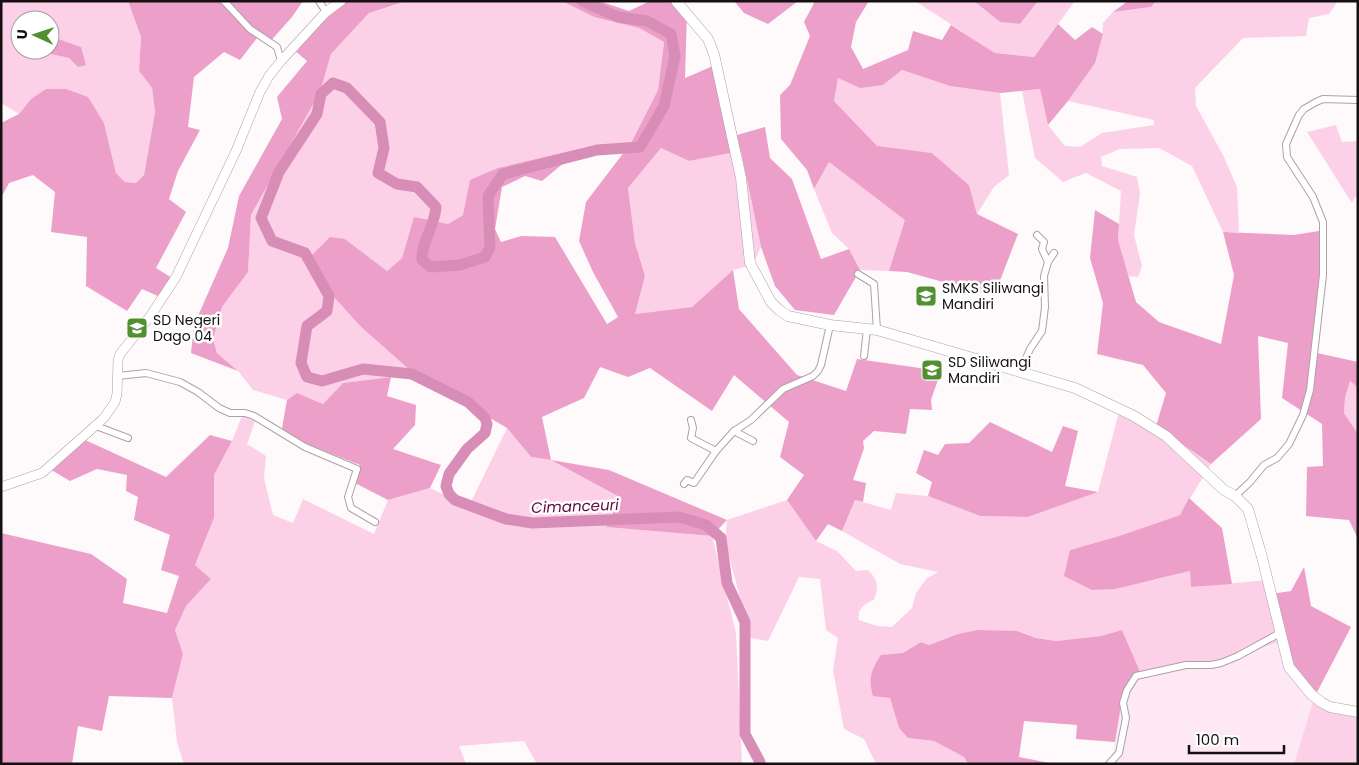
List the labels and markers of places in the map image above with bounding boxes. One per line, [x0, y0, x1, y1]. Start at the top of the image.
place label: SMKS Siliwangi Mandiri [942, 278, 1044, 314]
school or university icon: SMKS Siliwangi Mandiri [914, 284, 938, 308]
place label: SD Negeri Dago 04 [153, 310, 220, 346]
school or university icon: SD Negeri Dago 04 [125, 316, 149, 340]
place label: SD Siliwangi Mandiri [948, 352, 1031, 388]
school or university icon: SD Siliwangi Mandiri [920, 358, 944, 382]

